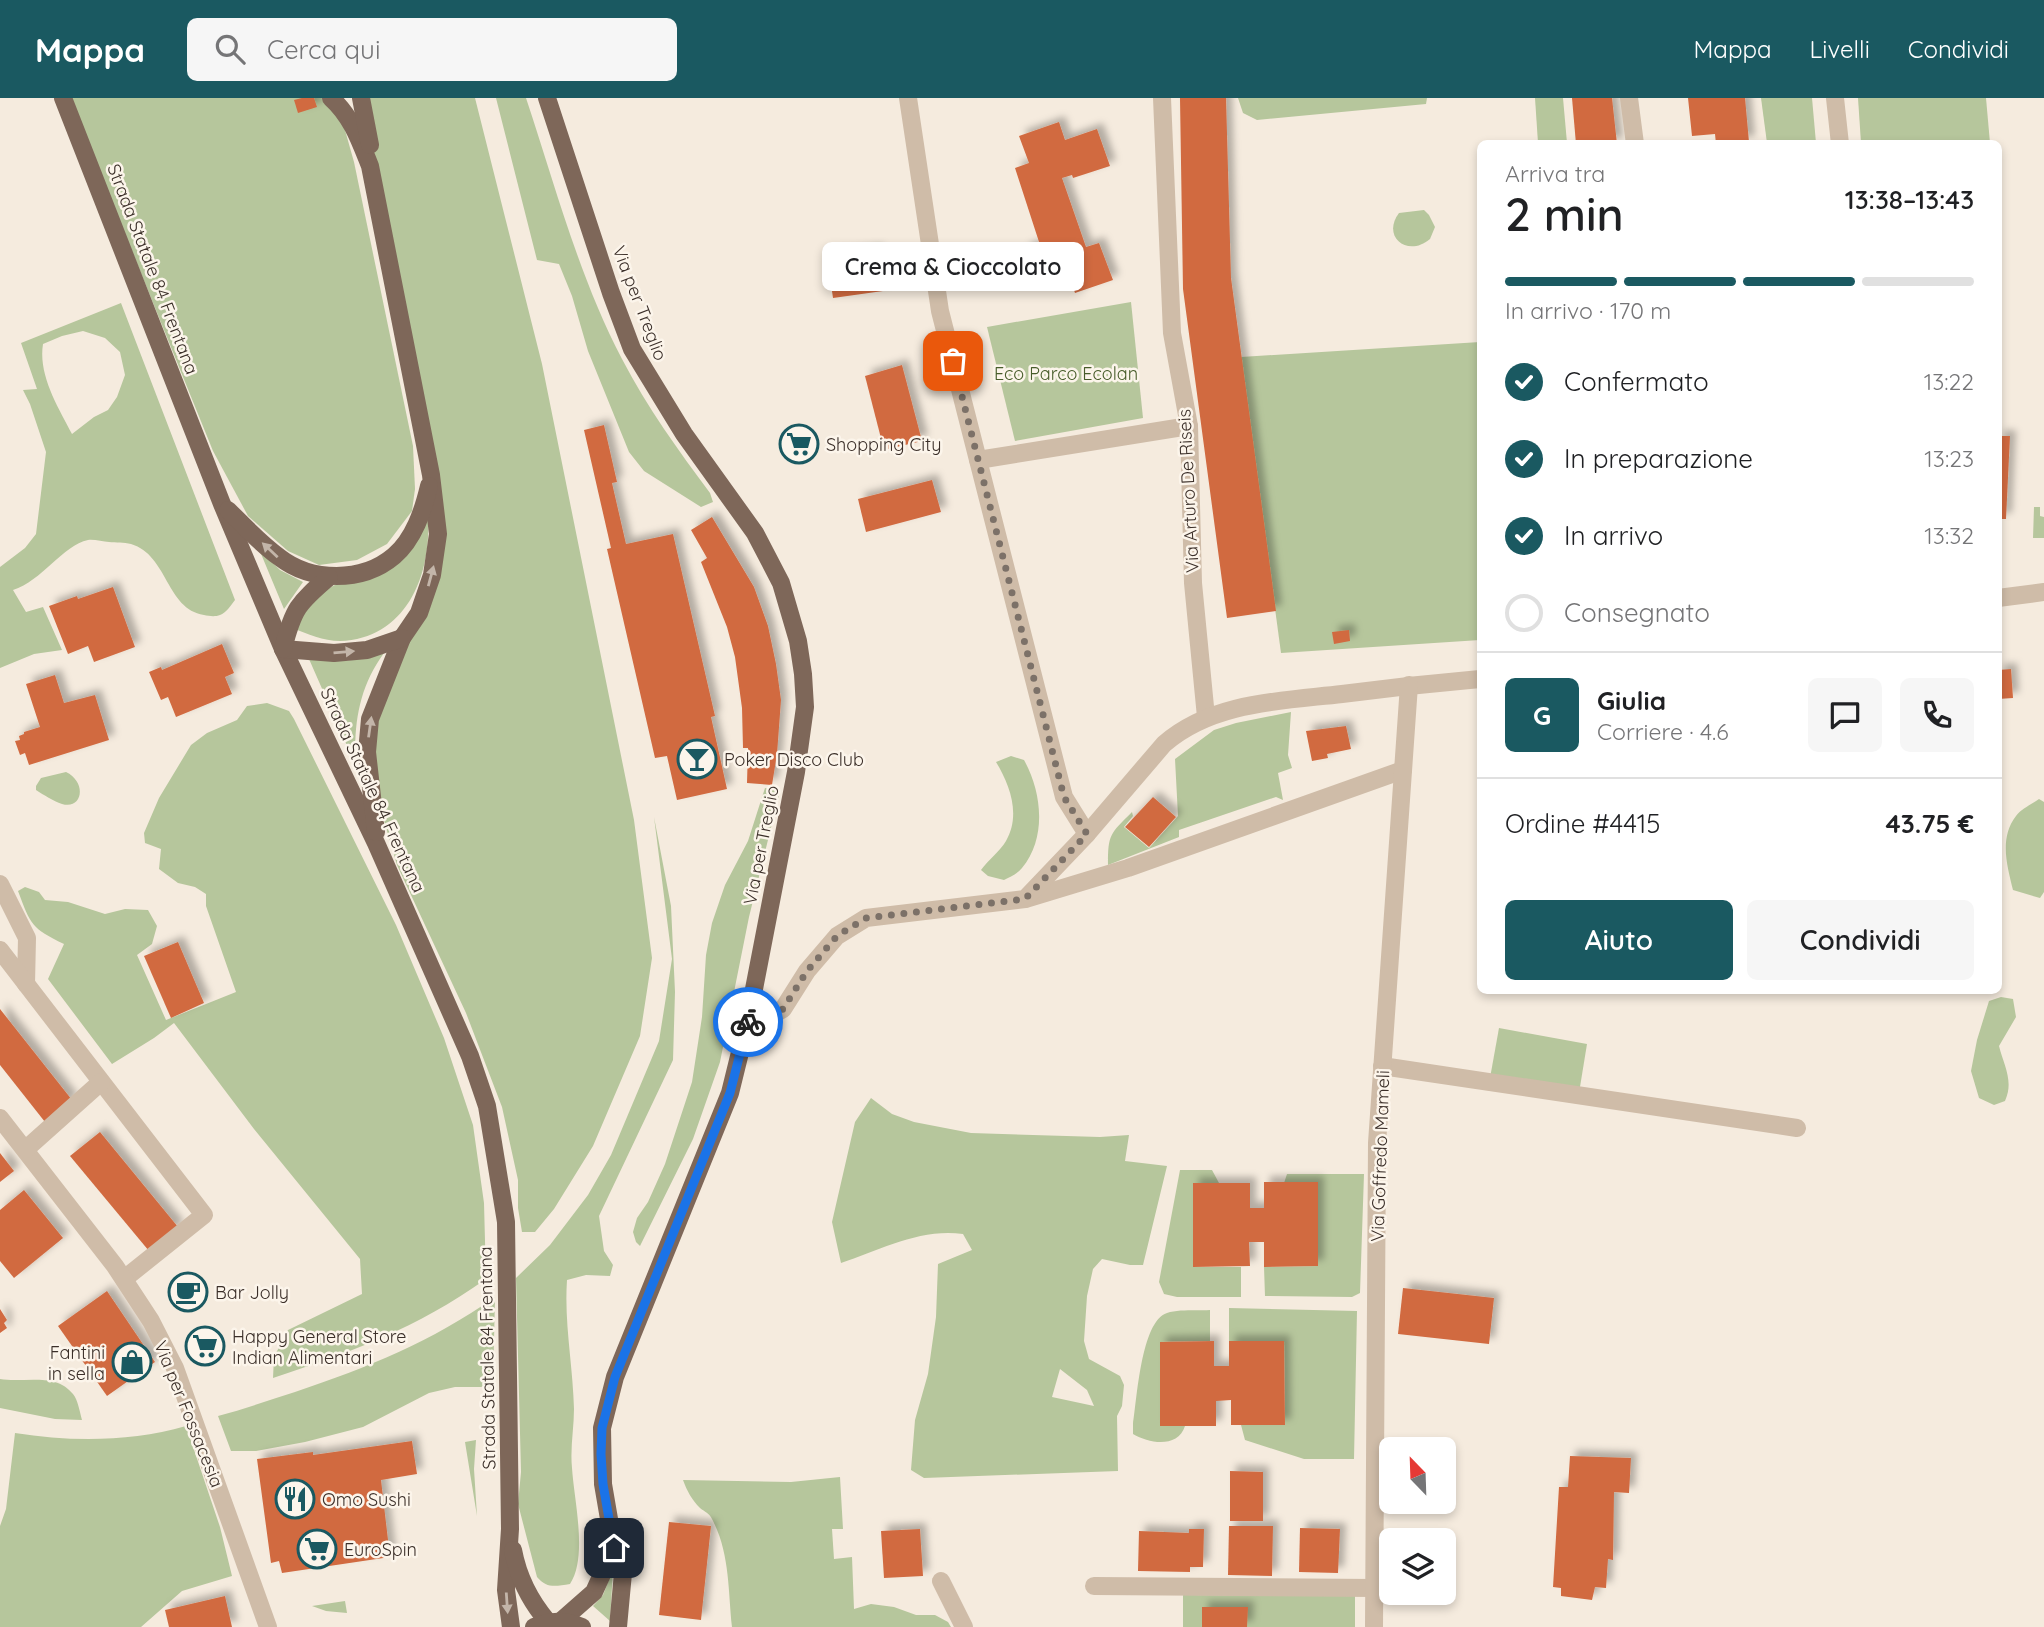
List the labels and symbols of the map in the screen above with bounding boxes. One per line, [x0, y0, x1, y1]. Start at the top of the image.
street label: Strada Statale 84 Frentana [102, 161, 204, 377]
street label: Via per Treglio [608, 242, 672, 364]
callout: Crema & Cioccolato [822, 242, 1084, 291]
pin [923, 331, 983, 391]
park label: Eco Parco Ecolan [994, 362, 1138, 385]
street label: Via Arturo De Riseis [1172, 409, 1204, 573]
supermarket icon: Shopping City [778, 423, 820, 465]
place label: Shopping City [826, 433, 941, 456]
one-way arrow [262, 542, 279, 558]
one-way arrow [426, 566, 436, 587]
one-way arrow [333, 646, 355, 657]
street label: Strada Statale 84 Frentana [315, 684, 431, 896]
one-way arrow [365, 716, 376, 738]
bar icon: Poker Disco Club [676, 738, 718, 780]
place label: Poker Disco Club [724, 748, 864, 771]
street label: Via per Treglio [738, 783, 784, 907]
courier [713, 987, 783, 1057]
street label: Via Goffredo Mameli [1366, 1070, 1394, 1242]
street label: Strada Statale 84 Frentana [474, 1246, 500, 1470]
cafe icon: Bar Jolly [167, 1271, 209, 1313]
place label: Bar Jolly [215, 1281, 289, 1304]
supermarket icon: Happy General Store Indian Alimentari [184, 1325, 226, 1367]
place label: Happy General Store Indian Alimentari [232, 1325, 406, 1369]
street label: Via per Fossacesia [149, 1337, 229, 1491]
place label: Fantini in sella [48, 1341, 105, 1385]
shop icon: Fantini in sella [111, 1341, 153, 1383]
north arrow [1379, 1437, 1456, 1514]
restaurant icon: Omo Sushi [274, 1478, 316, 1520]
place label: Omo Sushi [322, 1488, 411, 1511]
pin [584, 1518, 644, 1578]
supermarket icon: EuroSpin [296, 1528, 338, 1570]
place label: EuroSpin [344, 1538, 417, 1561]
one-way arrow [502, 1592, 513, 1614]

